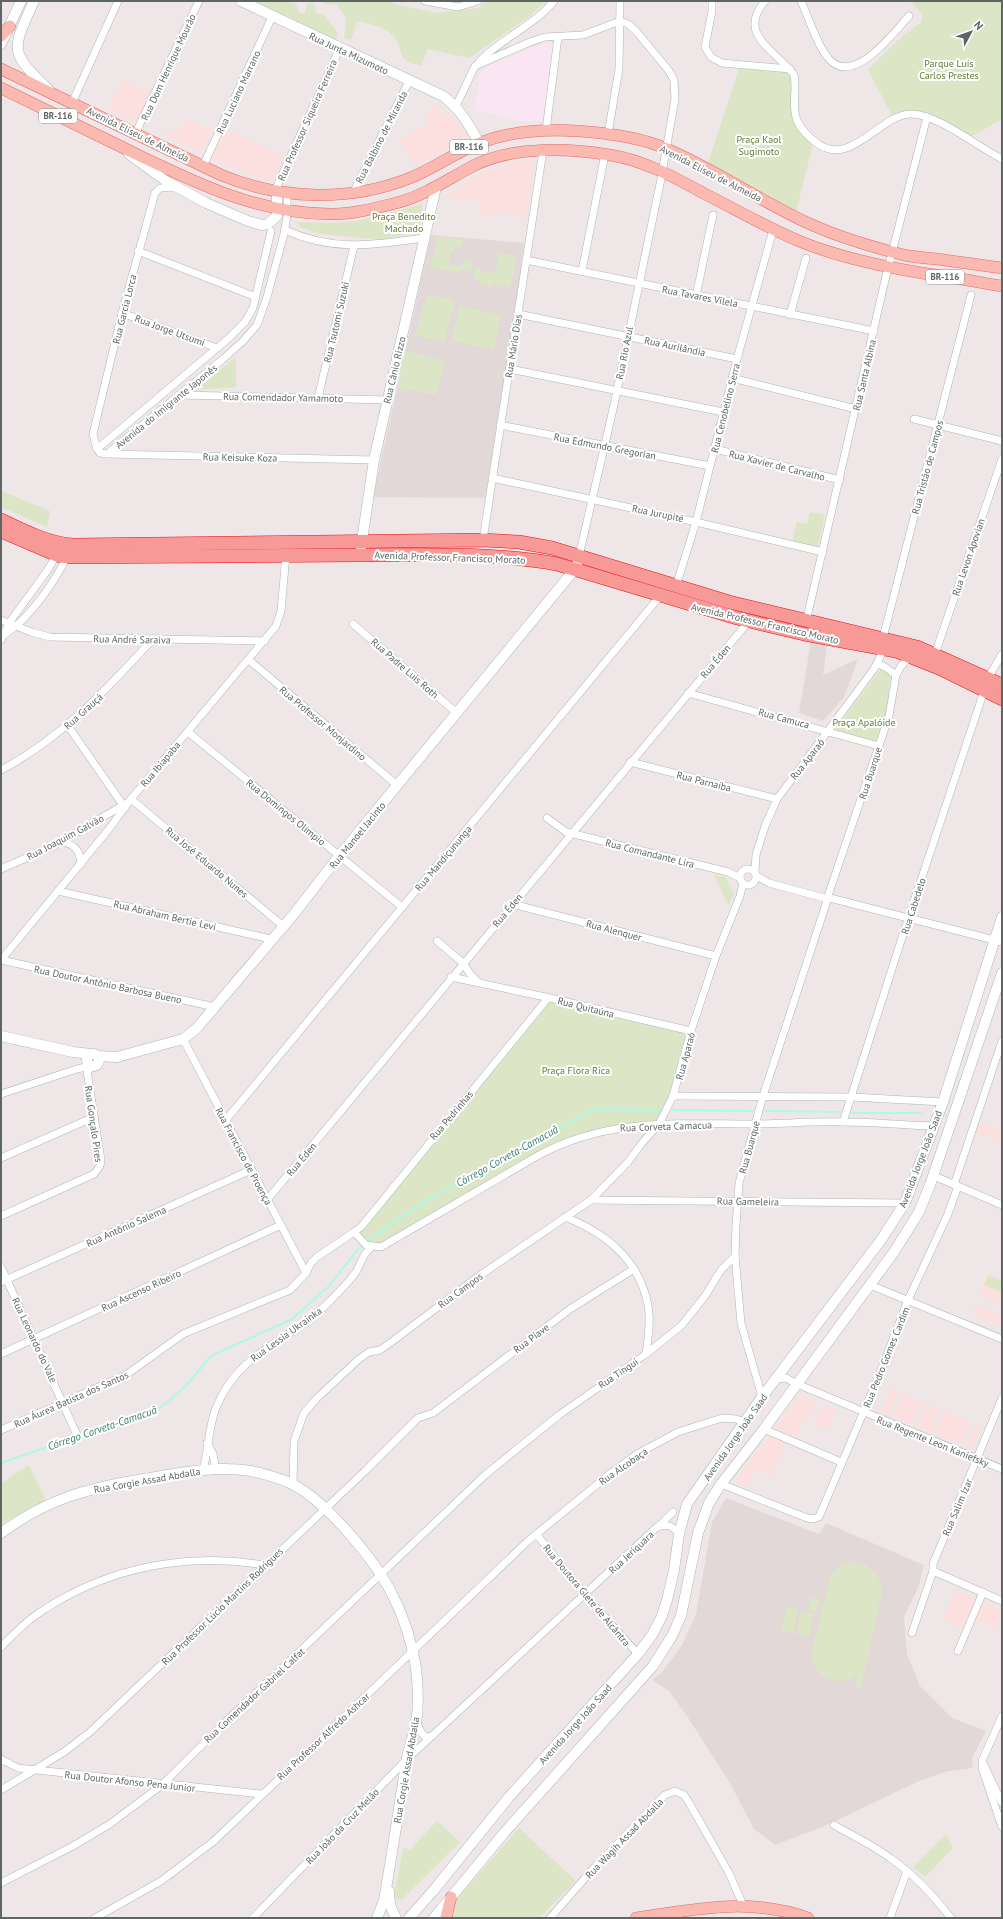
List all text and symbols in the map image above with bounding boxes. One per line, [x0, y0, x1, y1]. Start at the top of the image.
street label: Rua Dom Henrique Mourão [138, 12, 199, 122]
north arrow [951, 12, 991, 52]
text: N [971, 18, 986, 33]
street label: Rua Junta Mizumoto [307, 29, 391, 78]
street label: Rua Luciano Marrano [213, 49, 263, 136]
street label: Rua Professor Siqueira Ferreira [275, 57, 340, 183]
park label: Parque Luis Carlos Prestes [919, 57, 979, 82]
street label: Rua Balbino de Miranda [352, 89, 410, 186]
street label: Avenida Eliseu de Almeida [84, 104, 191, 165]
road number: BR-116 [39, 109, 77, 123]
park label: Praça Kaol Sugimoto [737, 133, 781, 158]
road number: BR-116 [450, 140, 488, 154]
street label: Avenida Eliseu de Almeida [658, 142, 764, 205]
park label: Praça Benedito Machado [372, 210, 436, 235]
road number: BR-116 [926, 270, 964, 284]
street label: Rua Garcia Lorca [110, 273, 139, 345]
street label: Rua Tsutomi Suzuki [321, 280, 352, 364]
street label: Rua Tavares Vilela [661, 283, 739, 310]
street label: Rua Jorge Utsumi [133, 312, 207, 349]
street label: Rua Mário Dias [502, 313, 525, 379]
street label: Rua Rio Azul [613, 325, 636, 381]
street label: Rua Aurilândia [643, 334, 707, 359]
street label: Rua Cânio Rizzo [380, 335, 409, 405]
street label: Rua Santa Albina [850, 338, 879, 412]
street label: Avenida do Imigrante Japonês [113, 361, 220, 451]
street label: Rua Cenobelino Serra [708, 362, 743, 454]
street label: Rua Comendador Yamamoto [223, 390, 343, 405]
street label: Rua Tristão de Campos [909, 419, 946, 515]
street label: Rua Edmundo Gregorian [553, 430, 657, 463]
street label: Rua Xavier de Carvalho [727, 447, 826, 484]
street label: Rua Keisuke Koza [203, 450, 277, 465]
street label: Rua Jurupité [631, 502, 685, 525]
street label: Rua Levon Apovian [949, 517, 988, 597]
street label: Avenida Professor Francisco Morato [374, 548, 526, 567]
street label: Avenida Professor Francisco Morato [690, 600, 840, 647]
street label: Rua André Saraiva [93, 632, 171, 647]
street label: Rua Padre Luis Roth [368, 636, 441, 701]
street label: Rua Éden [697, 642, 733, 681]
street label: Rua Professor Monjardino [277, 683, 369, 764]
street label: Rua Grauçá [61, 690, 106, 732]
street label: Rua Camuca [757, 705, 811, 732]
park label: Praça Apalóide [832, 716, 896, 729]
street label: Rua Aparaó [787, 736, 827, 782]
street label: Rua Ibiapaba [138, 739, 183, 790]
street label: Rua Buarque [856, 745, 885, 801]
street label: Rua Parnaíba [675, 768, 733, 795]
street label: Rua Domingos Olímpio [243, 776, 328, 848]
street label: Rua Manoel Jacinto [326, 799, 388, 871]
street label: Rua Joaquim Galvão [24, 812, 106, 863]
street label: Rua Mandiçununga [412, 823, 475, 894]
street label: Rua José Eduardo Nunes [163, 824, 251, 901]
street label: Rua Comandante Lira [604, 836, 696, 871]
street label: Rua Cabedelo [898, 876, 929, 936]
street label: Rua Éden [489, 891, 525, 930]
street label: Rua Abraham Bertie Levi [112, 897, 217, 934]
street label: Rua Alenquer [585, 917, 644, 944]
street label: Rua Doutor Antônio Barbosa Bueno [33, 962, 183, 1007]
street label: Rua Quitaúna [556, 994, 616, 1021]
street label: Rua Aparaó [673, 1031, 698, 1081]
park label: Praça Flora Rica [542, 1064, 610, 1077]
street label: Rua Gonçalo Pires [82, 1085, 105, 1163]
street label: Rua Pedrinhas [427, 1088, 476, 1143]
street label: Rua Francisco de Proença [212, 1105, 275, 1207]
street label: Avenida Jorge João Saad [896, 1109, 945, 1210]
street label: Rua Corveta Camacua [620, 1118, 712, 1135]
street label: Rua Buarque [736, 1119, 763, 1175]
water label: Córrego Corveta-Camacuã [453, 1122, 561, 1190]
street label: Rua Éden [283, 1140, 319, 1179]
street label: Rua Gameleira [717, 1194, 779, 1209]
street label: Rua Antônio Salema [84, 1203, 168, 1250]
street label: Rua Ascenso Ribeiro [99, 1266, 183, 1315]
street label: Rua Campos [435, 1270, 485, 1311]
street label: Rua Leonardo do Vale [9, 1296, 60, 1385]
street label: Rua Lessia Ukrainka [248, 1304, 324, 1365]
street label: Rua Pedro Gomes Cardim [860, 1305, 913, 1410]
street label: Rua Piave [511, 1321, 552, 1356]
street label: Rua Tingui [596, 1355, 641, 1392]
street label: Rua Áurea Batista dos Santos [12, 1368, 131, 1431]
street label: Avenida Jorge João Saad [701, 1391, 770, 1483]
water label: Córrego Corveta-Camacuã [46, 1403, 159, 1453]
street label: Rua Regente Leon Kaniefsky [875, 1413, 991, 1470]
street label: Rua Alcobaça [596, 1445, 650, 1488]
street label: Rua Corgie Assad Abdalla [93, 1465, 201, 1496]
street label: Rua Salim Izar [940, 1476, 976, 1538]
street label: Rua Jeriquara [606, 1528, 657, 1577]
street label: Rua Doutora Glete de Alcântra [540, 1542, 633, 1649]
street label: Rua Professor Lúcio Martins Rodrigues [159, 1545, 286, 1668]
street label: Rua Comendador Gabriel Calfat [201, 1645, 308, 1746]
street label: Avenida Jorge João Saad [536, 1682, 615, 1767]
street label: Rua Professor Alfredo Ashcar [274, 1689, 373, 1783]
street label: Rua Corgie Assad Abdalla [391, 1716, 422, 1824]
street label: Rua Doutor Afonso Pena Junior [64, 1768, 196, 1795]
street label: Rua João da Cruz Melão [303, 1786, 382, 1867]
street label: Rua Wagih Assad Abdalla [583, 1795, 666, 1881]

